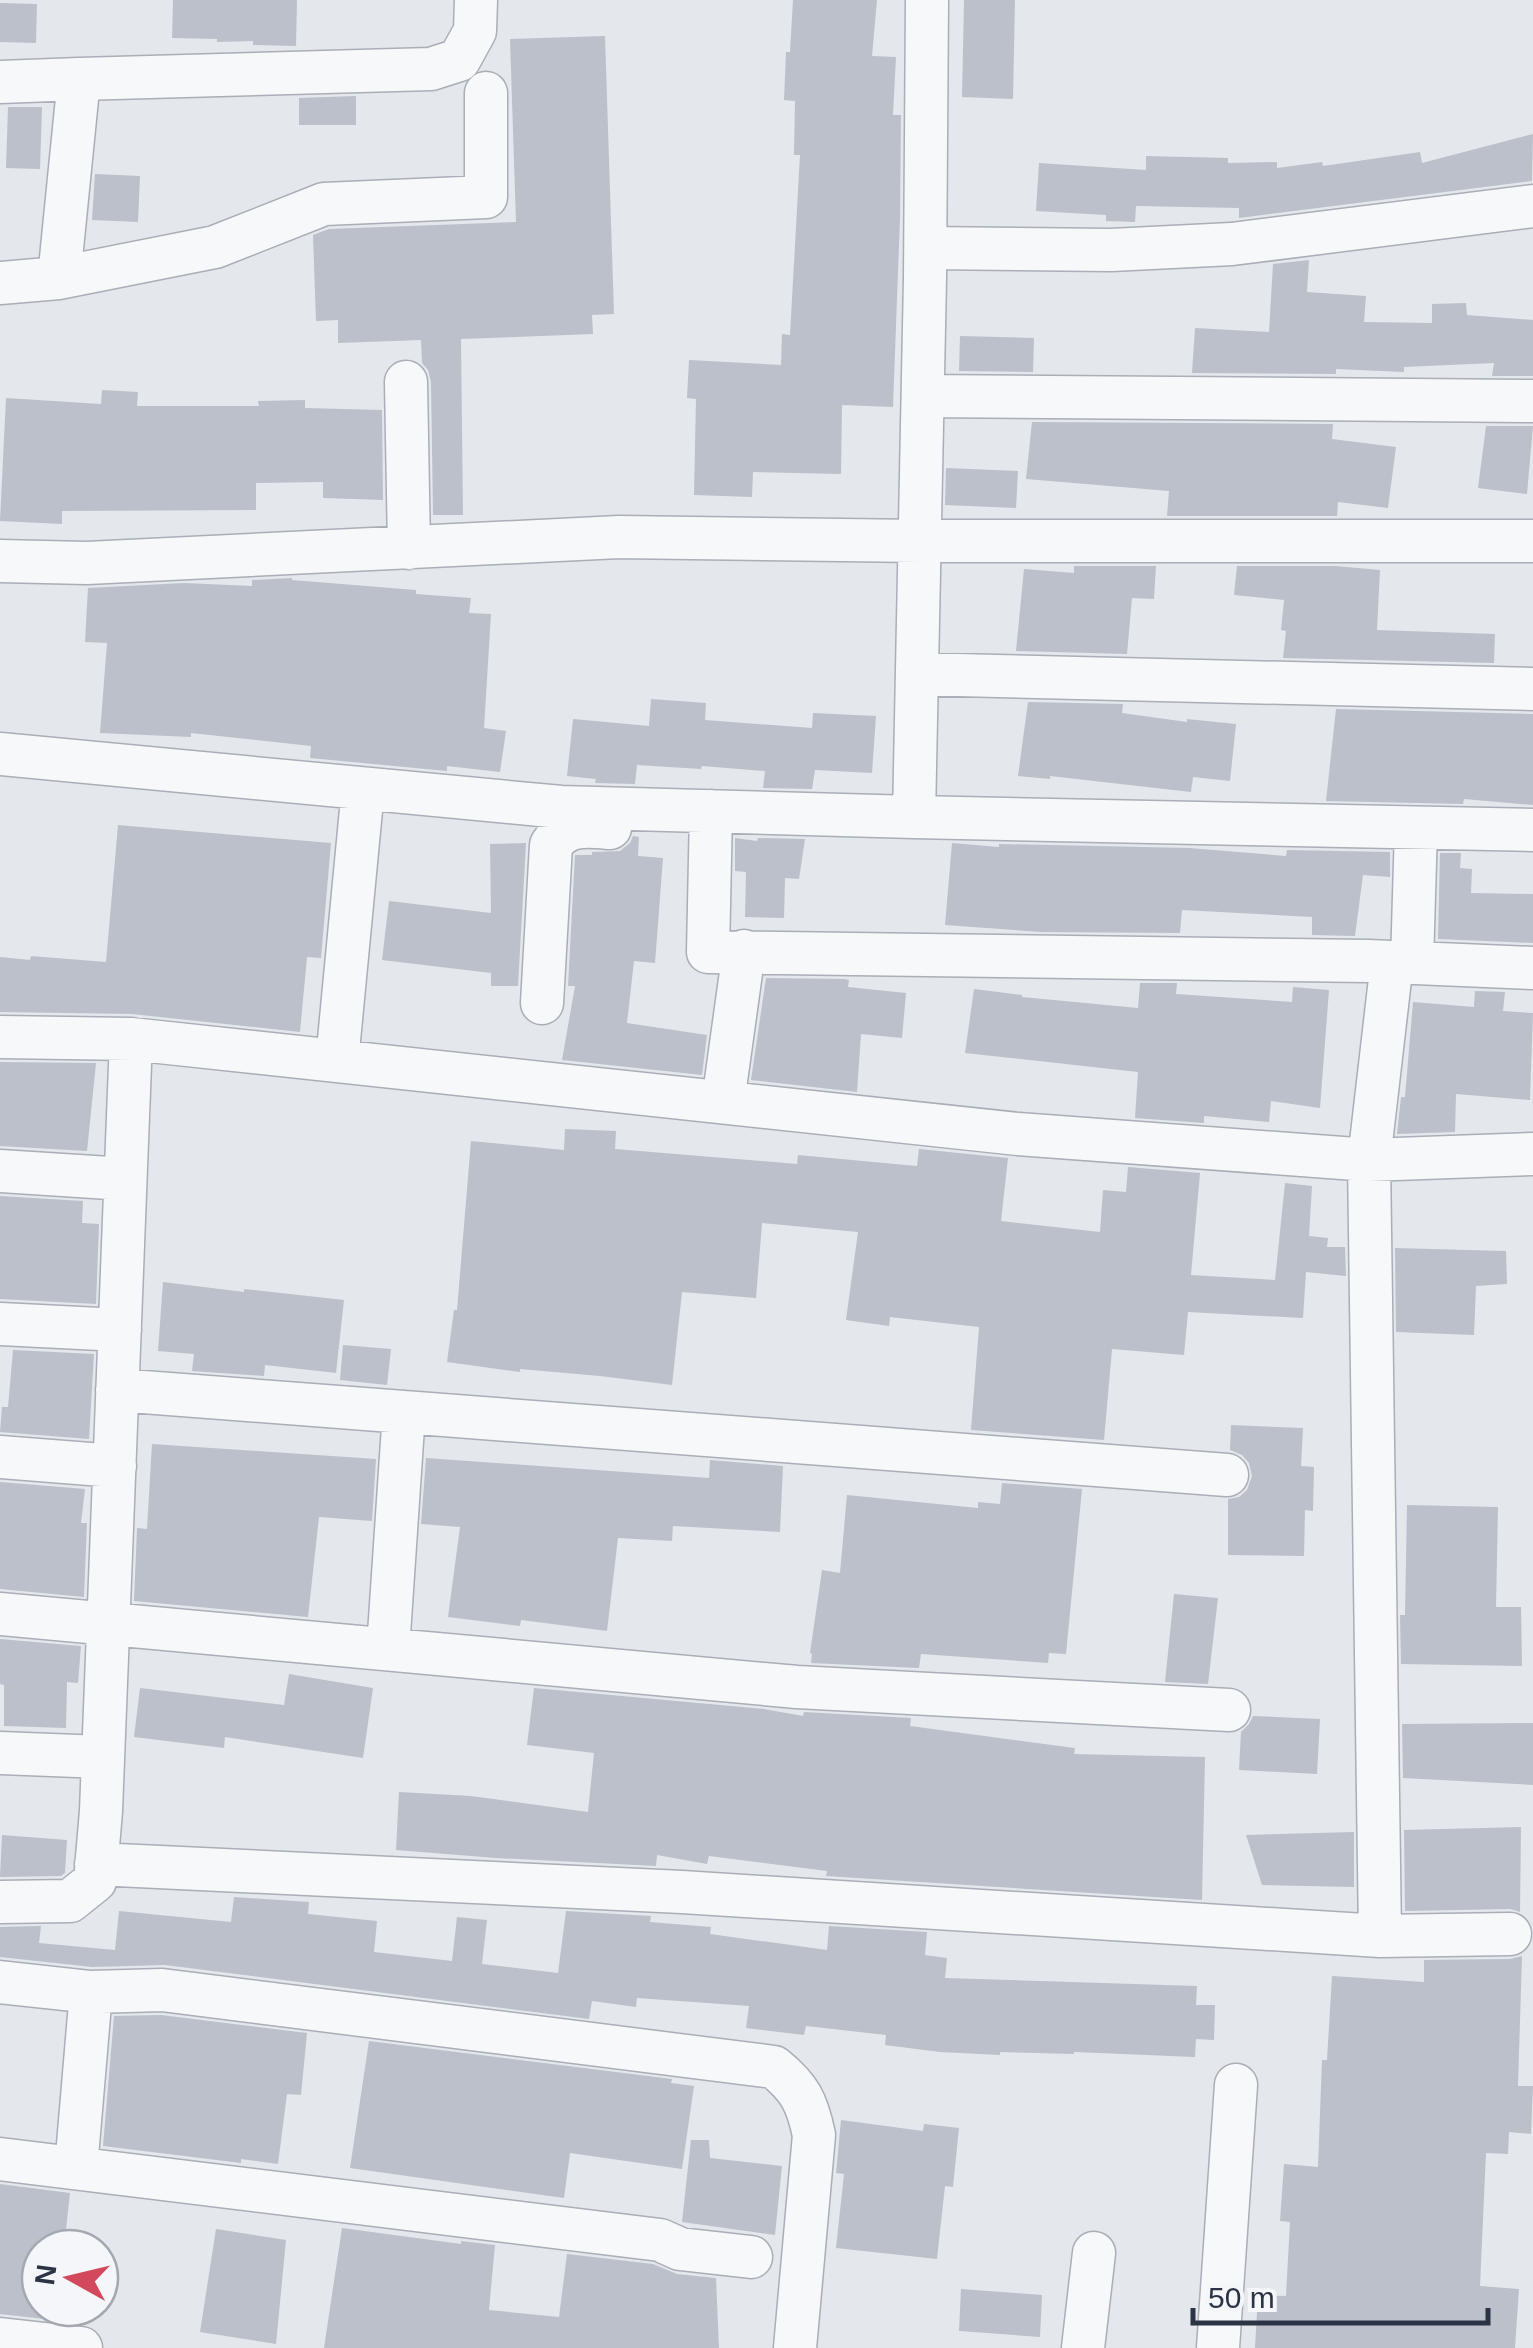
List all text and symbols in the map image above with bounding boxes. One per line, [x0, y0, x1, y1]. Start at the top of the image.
north arrow [20, 2228, 120, 2328]
text: N [29, 2262, 62, 2287]
scale bar [1193, 2263, 1488, 2325]
text: 50 m [1208, 2281, 1275, 2314]

